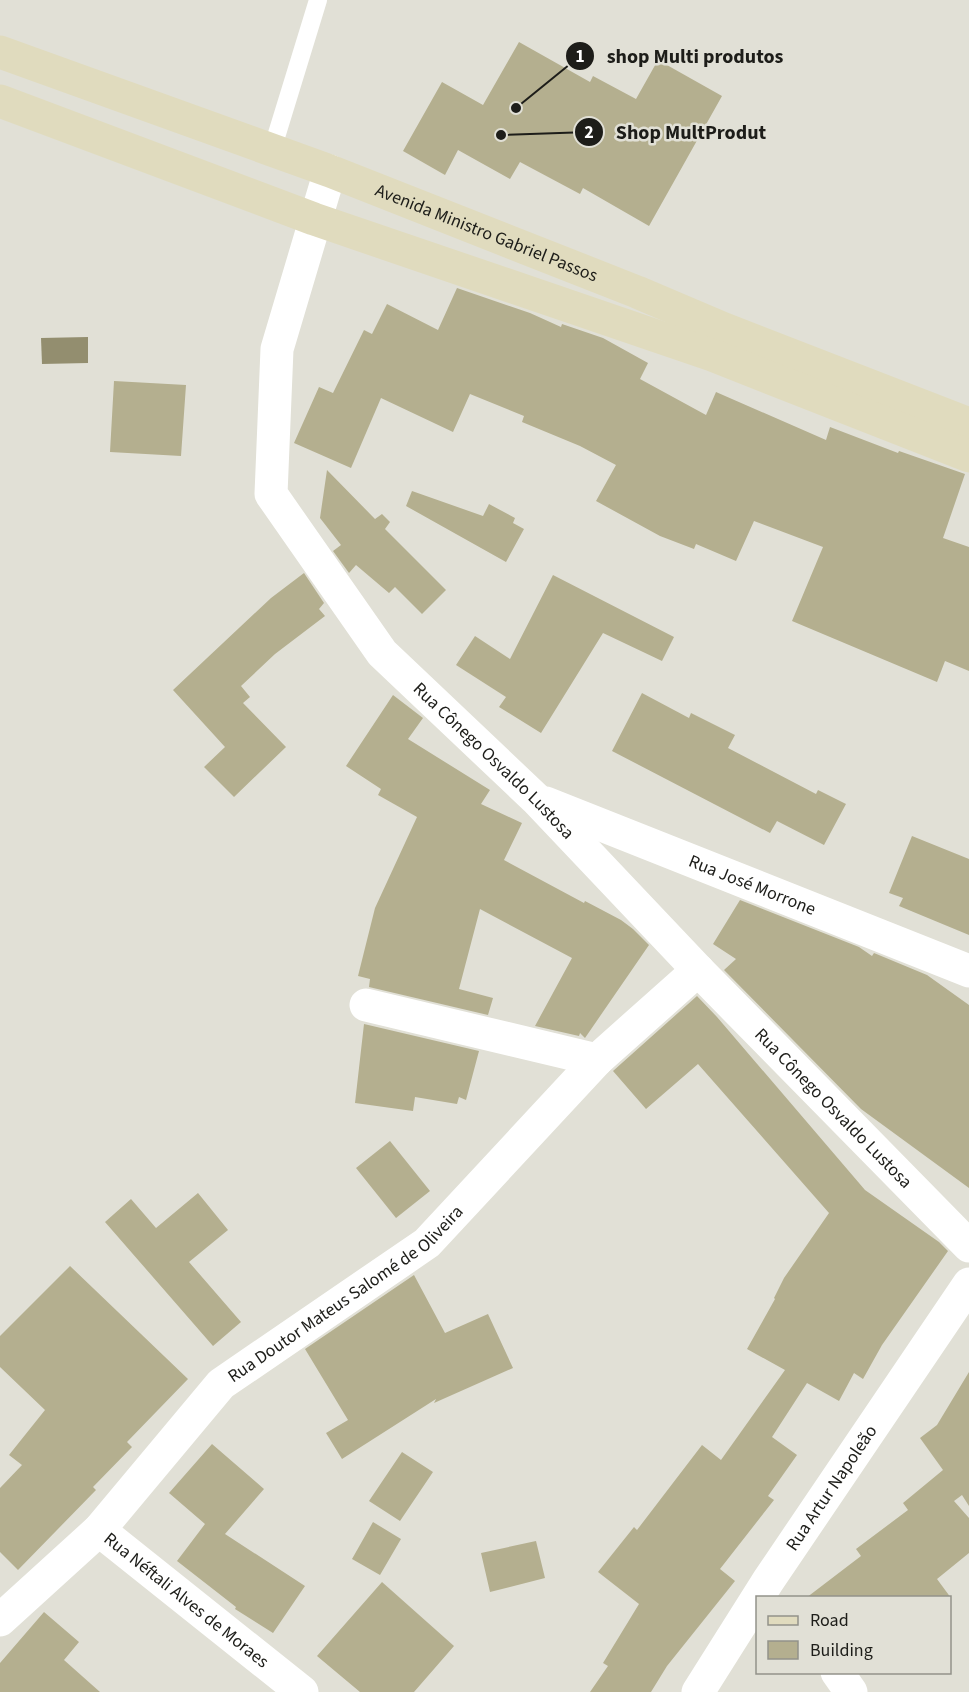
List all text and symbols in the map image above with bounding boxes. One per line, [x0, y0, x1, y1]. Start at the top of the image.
callout: shop Multi produtos [565, 37, 795, 75]
text: shop Multi produtos [607, 43, 783, 71]
text: 1 [575, 44, 585, 69]
callout: Shop MultProdut [574, 113, 779, 151]
text: Shop MultProdut [616, 119, 767, 147]
text: 2 [584, 120, 594, 145]
street label: Avenida Ministro Gabriel Passos [372, 178, 601, 288]
street label: Rua Cônego Osvaldo Lustosa [408, 676, 580, 845]
street label: Rua José Morrone [685, 848, 820, 921]
street label: Rua Cônego Osvaldo Lustosa [749, 1022, 918, 1194]
street label: Rua Doutor Mateus Salomé de Oliveira [222, 1199, 469, 1388]
street label: Rua Artur Napoleão [780, 1420, 883, 1556]
street label: Rua Néftali Alves de Moraes [99, 1526, 274, 1674]
legend [756, 1596, 951, 1674]
text: Road [810, 1608, 849, 1633]
text: Building [810, 1638, 873, 1663]

